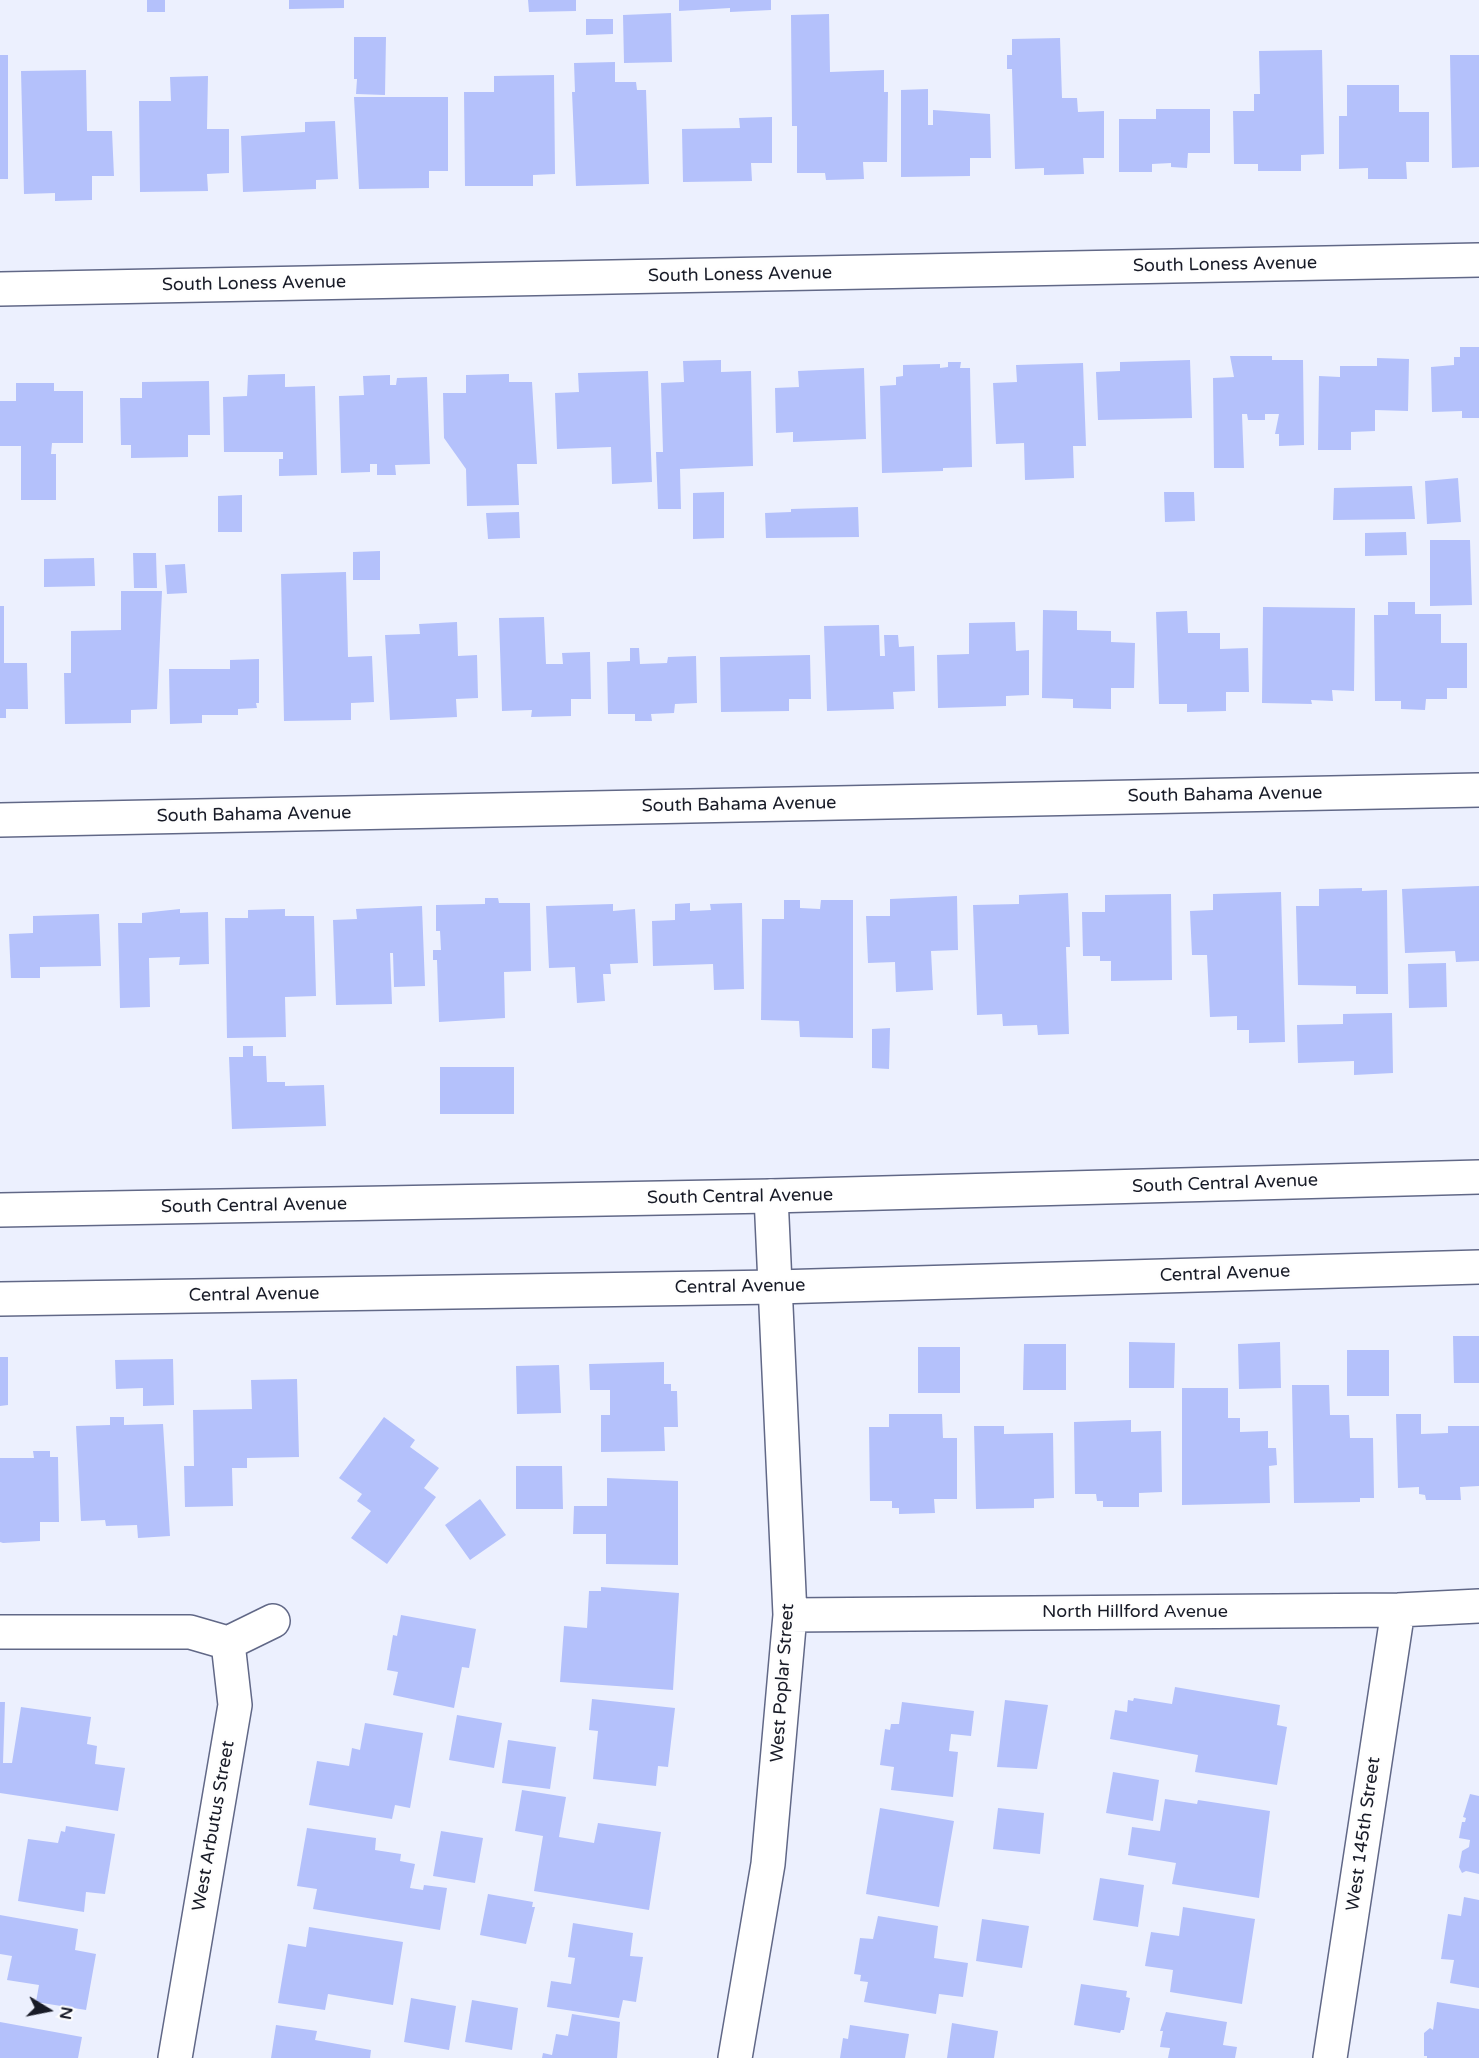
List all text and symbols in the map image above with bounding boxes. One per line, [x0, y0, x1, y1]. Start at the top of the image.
street label: South Loness Avenue [1133, 253, 1317, 277]
street label: South Loness Avenue [648, 263, 832, 287]
street label: South Loness Avenue [162, 272, 346, 296]
street label: South Bahama Avenue [1127, 783, 1323, 807]
street label: South Bahama Avenue [641, 793, 837, 817]
street label: South Bahama Avenue [156, 803, 352, 827]
street label: South Central Avenue [1132, 1170, 1318, 1198]
street label: South Central Avenue [647, 1185, 833, 1209]
street label: South Central Avenue [161, 1194, 347, 1218]
street label: Central Avenue [1159, 1261, 1291, 1287]
street label: Central Avenue [675, 1275, 805, 1299]
street label: Central Avenue [189, 1283, 319, 1307]
street label: North Hillford Avenue [1042, 1601, 1228, 1623]
street label: West Poplar Street [767, 1603, 799, 1763]
street label: West Arbutus Street [188, 1739, 240, 1913]
street label: West 145th Street [1342, 1755, 1386, 1913]
north arrow [18, 1980, 78, 2040]
text: N [55, 2005, 77, 2021]

